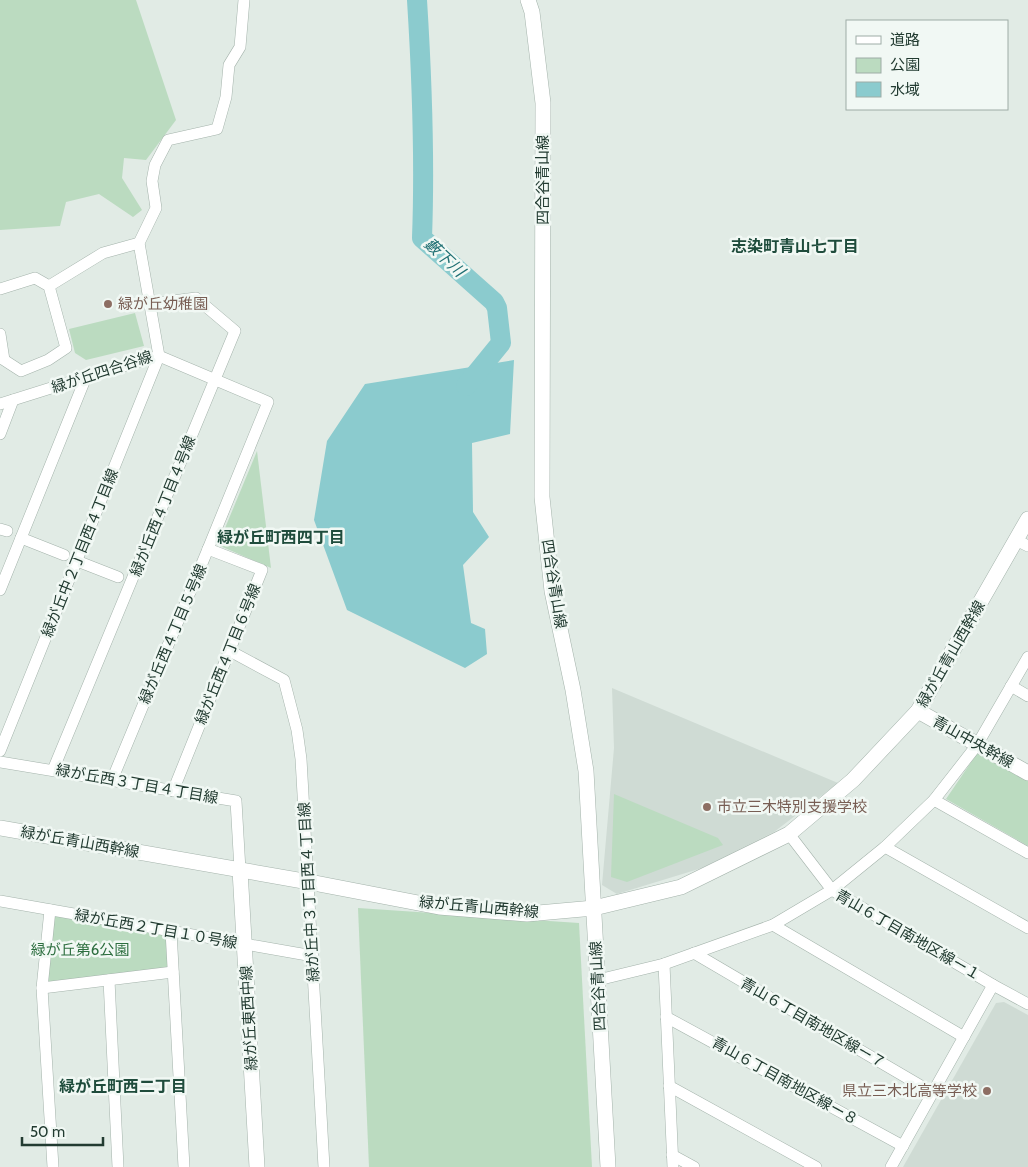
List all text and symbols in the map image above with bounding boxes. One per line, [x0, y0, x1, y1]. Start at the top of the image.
legend [846, 20, 1008, 110]
text: 道路 [890, 31, 920, 49]
text: 公園 [890, 56, 920, 74]
text: 水域 [890, 81, 920, 99]
street label: 四合谷青山線 [534, 135, 552, 225]
water label: 藪下川 [421, 234, 470, 282]
district label: 志染町青山七丁目 [731, 237, 859, 256]
place label: 緑が丘幼稚園 [118, 295, 208, 313]
marker: 緑が丘幼稚園 [102, 298, 114, 310]
street label: 緑が丘四合谷線 [49, 347, 155, 397]
street label: 緑が丘西４丁目４号線 [127, 433, 199, 579]
street label: 緑が丘中２丁目西４丁目線 [38, 466, 122, 640]
district label: 緑が丘町西四丁目 [217, 528, 345, 547]
street label: 四合谷青山線 [538, 538, 570, 630]
street label: 緑が丘西４丁目５号線 [135, 561, 211, 707]
street label: 緑が丘西４丁目６号線 [192, 581, 264, 727]
street label: 緑が丘青山西幹線 [913, 598, 989, 710]
street label: 青山中央幹線 [929, 712, 1017, 772]
street label: 緑が丘西３丁目４丁目線 [54, 761, 220, 807]
place label: 市立三木特別支援学校 [717, 798, 867, 816]
marker: 市立三木特別支援学校 [701, 801, 713, 813]
street label: 緑が丘中３丁目西４丁目線 [295, 802, 323, 982]
street label: 緑が丘青山西幹線 [19, 823, 141, 861]
street label: 青山６丁目南地区線ー１ [832, 886, 984, 984]
street label: 緑が丘青山西幹線 [418, 893, 540, 921]
street label: 緑が丘西２丁目１０号線 [73, 906, 239, 952]
park label: 緑が丘第6公園 [31, 941, 129, 959]
street label: 四合谷青山線 [587, 941, 609, 1031]
street label: 緑が丘東西中線 [237, 965, 261, 1071]
street label: 青山６丁目南地区線ー７ [737, 974, 889, 1072]
street label: 青山６丁目南地区線ー８ [708, 1033, 862, 1129]
district label: 緑が丘町西二丁目 [59, 1077, 187, 1096]
place label: 県立三木北高等学校 [842, 1082, 977, 1100]
marker: 県立三木北高等学校 [981, 1085, 993, 1097]
scale bar [22, 1114, 104, 1146]
text: 50 m [30, 1123, 65, 1141]

